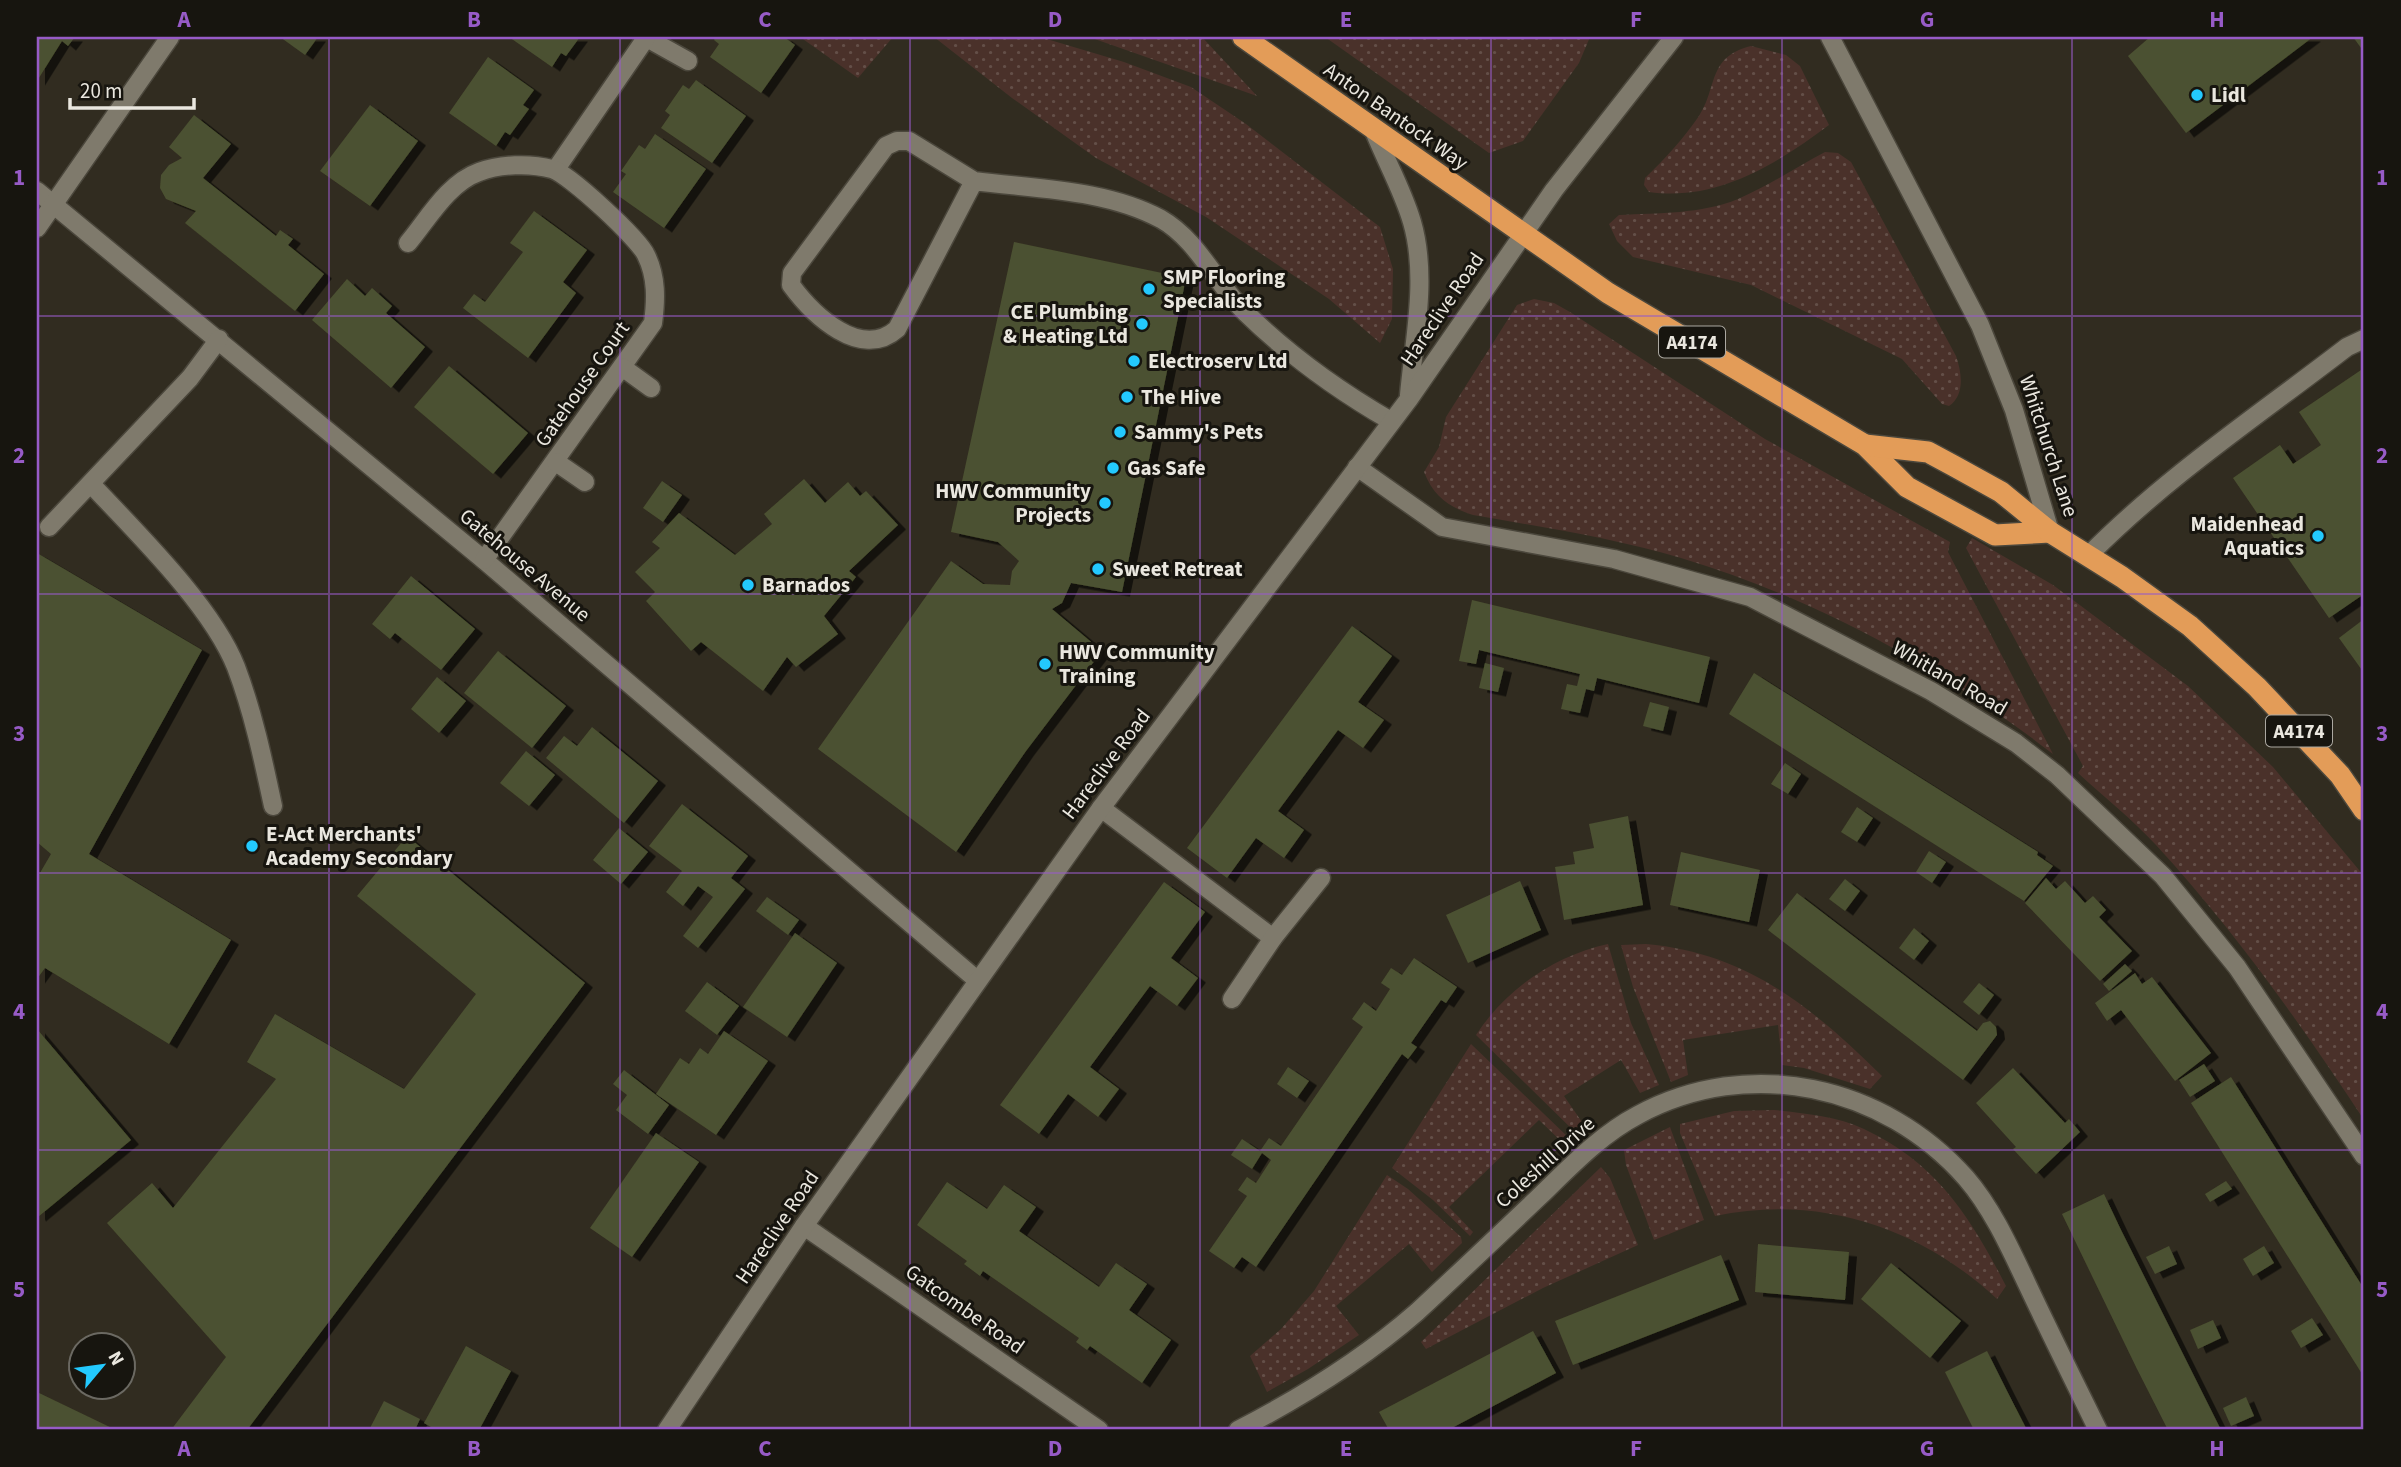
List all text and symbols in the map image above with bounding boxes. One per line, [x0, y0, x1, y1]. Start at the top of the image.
text: A [176, 3, 191, 36]
text: B [467, 3, 481, 36]
text: C [758, 3, 772, 36]
text: D [1048, 3, 1062, 36]
text: E [1340, 3, 1352, 36]
text: F [1630, 3, 1642, 36]
text: G [1920, 3, 1934, 36]
text: H [2209, 3, 2225, 36]
street label: Anton Bantock Way [1318, 55, 1474, 177]
scale bar [70, 66, 194, 110]
text: 20 m [80, 76, 122, 106]
place label: Lidl [2211, 80, 2246, 110]
marker: Lidl [2189, 87, 2205, 103]
text: 1 [13, 161, 25, 194]
text: 1 [2376, 161, 2388, 194]
street label: Hareclive Road [1393, 246, 1491, 372]
place label: SMP Flooring Specialists [1163, 262, 1285, 316]
marker: SMP Flooring Specialists [1141, 281, 1157, 297]
place label: CE Plumbing & Heating Ltd [1003, 297, 1128, 351]
street label: Gatehouse Court [527, 315, 637, 453]
marker: CE Plumbing & Heating Ltd [1134, 316, 1150, 332]
road number: A4174 [1659, 326, 1725, 358]
place label: Electroserv Ltd [1148, 346, 1288, 376]
marker: Electroserv Ltd [1126, 353, 1142, 369]
street label: Whitchurch Lane [2012, 371, 2086, 521]
place label: The Hive [1141, 382, 1222, 412]
marker: The Hive [1119, 389, 1135, 405]
place label: Sammy's Pets [1134, 417, 1263, 447]
marker: Sammy's Pets [1112, 424, 1128, 440]
text: 2 [13, 439, 25, 472]
text: 2 [2376, 439, 2388, 472]
place label: Gas Safe [1127, 453, 1206, 483]
marker: Gas Safe [1105, 460, 1121, 476]
place label: HWV Community Projects [935, 476, 1091, 530]
marker: HWV Community Projects [1097, 495, 1113, 511]
street label: Gatehouse Avenue [453, 501, 597, 629]
place label: Maidenhead Aquatics [2190, 509, 2304, 563]
marker: Maidenhead Aquatics [2310, 528, 2326, 544]
place label: Sweet Retreat [1112, 554, 1242, 584]
marker: Sweet Retreat [1090, 561, 1106, 577]
place label: Barnados [762, 570, 850, 600]
marker: Barnados [740, 577, 756, 593]
street label: Whitland Road [1887, 633, 2013, 723]
place label: HWV Community Training [1059, 637, 1215, 691]
marker: HWV Community Training [1037, 656, 1053, 672]
street label: Hareclive Road [1055, 703, 1157, 825]
road number: A4174 [2266, 716, 2332, 746]
text: 3 [13, 717, 25, 750]
text: 3 [2376, 717, 2388, 750]
place label: E-Act Merchants' Academy Secondary [265, 819, 453, 873]
marker: E-Act Merchants' Academy Secondary [244, 838, 260, 854]
text: 4 [13, 995, 25, 1028]
text: 4 [2376, 995, 2388, 1028]
street label: Coleshill Drive [1489, 1109, 1601, 1215]
street label: Hareclive Road [728, 1164, 826, 1290]
street label: Gatcombe Road [899, 1257, 1031, 1361]
text: 5 [13, 1273, 25, 1306]
text: 5 [2376, 1273, 2388, 1306]
north arrow [66, 1330, 136, 1400]
text: N [101, 1346, 130, 1371]
text: A [176, 1432, 191, 1465]
text: B [467, 1432, 481, 1465]
text: C [758, 1432, 772, 1465]
text: D [1048, 1432, 1062, 1465]
text: E [1340, 1432, 1352, 1465]
text: F [1630, 1432, 1642, 1465]
text: G [1920, 1432, 1934, 1465]
text: H [2209, 1432, 2225, 1465]

